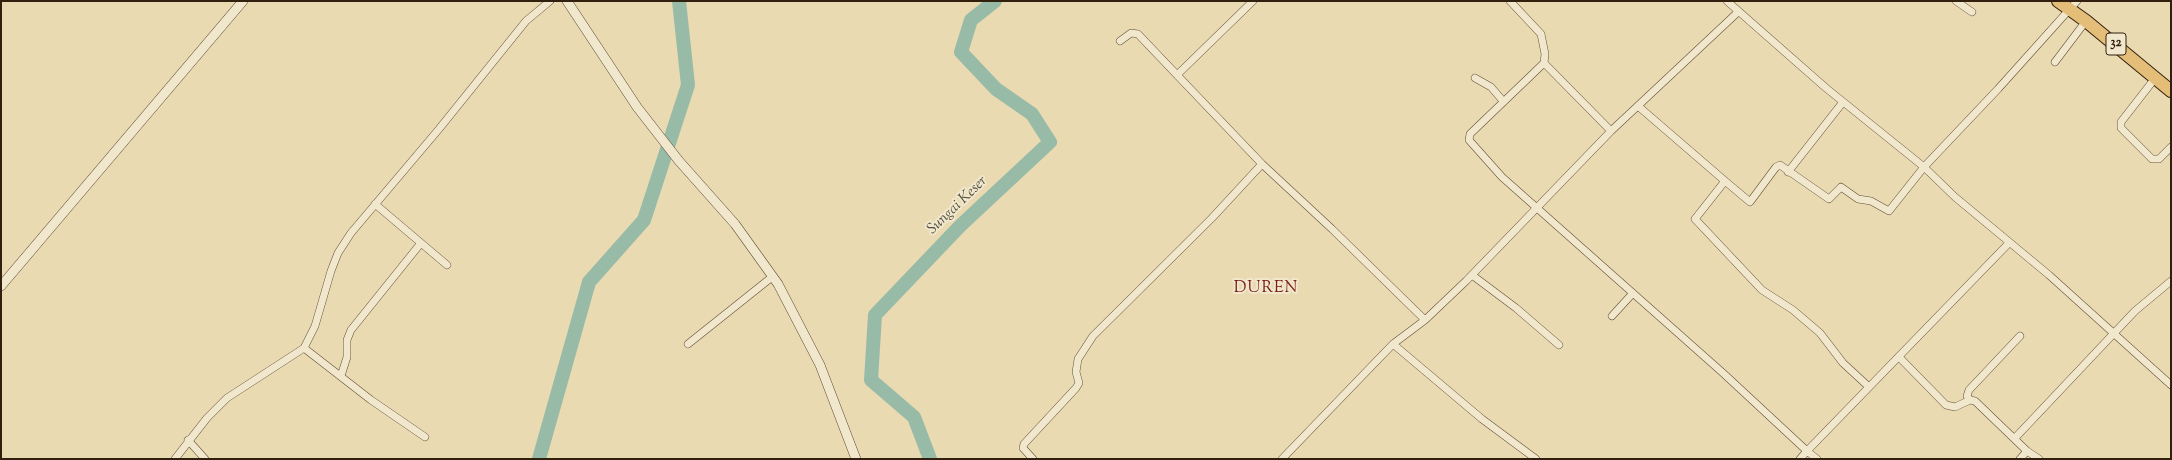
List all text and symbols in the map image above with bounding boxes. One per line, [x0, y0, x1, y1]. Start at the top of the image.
road number: 32 [2106, 33, 2126, 55]
water label: Sungai Keser [924, 173, 992, 239]
district label: DUREN [1234, 279, 1298, 299]

